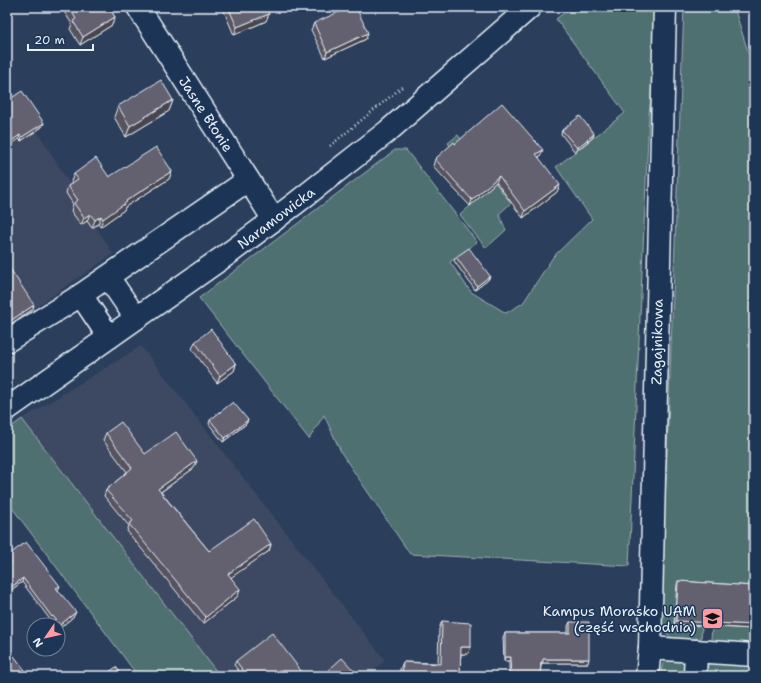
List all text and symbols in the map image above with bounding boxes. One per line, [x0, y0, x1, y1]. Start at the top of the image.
scale bar [28, 26, 93, 52]
text: 20 m [34, 32, 65, 48]
street label: Jasne Błonie [175, 73, 237, 155]
street label: Naramowicka [234, 183, 319, 253]
street label: Zagajnikowa [647, 299, 667, 385]
place label: Kampus Morasko UAM (część wschodnia) [543, 602, 697, 636]
school or university icon: Kampus Morasko UAM (część wschodnia) [699, 606, 725, 632]
north arrow [26, 617, 66, 657]
text: N [29, 634, 47, 650]

